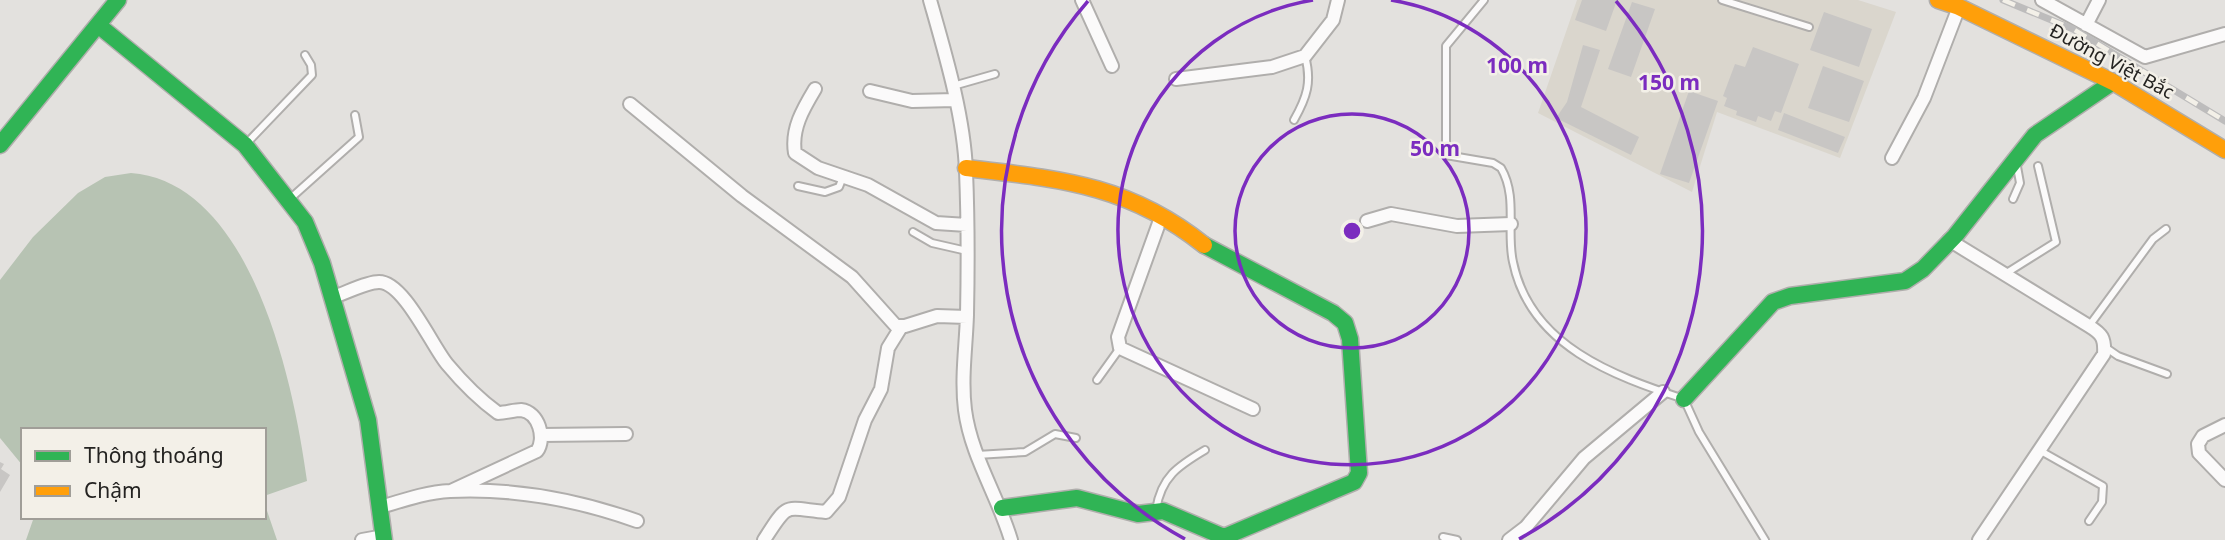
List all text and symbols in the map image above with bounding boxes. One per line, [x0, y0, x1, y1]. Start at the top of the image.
street label: Đường Việt Bắc [2045, 17, 2179, 105]
text: 100 m [1486, 51, 1548, 79]
text: 150 m [1638, 68, 1700, 96]
text: 50 m [1410, 134, 1460, 162]
centre of rings [1340, 219, 1364, 243]
legend [21, 428, 266, 519]
text: Thông thoáng [84, 441, 224, 469]
text: Chậm [84, 476, 142, 504]

